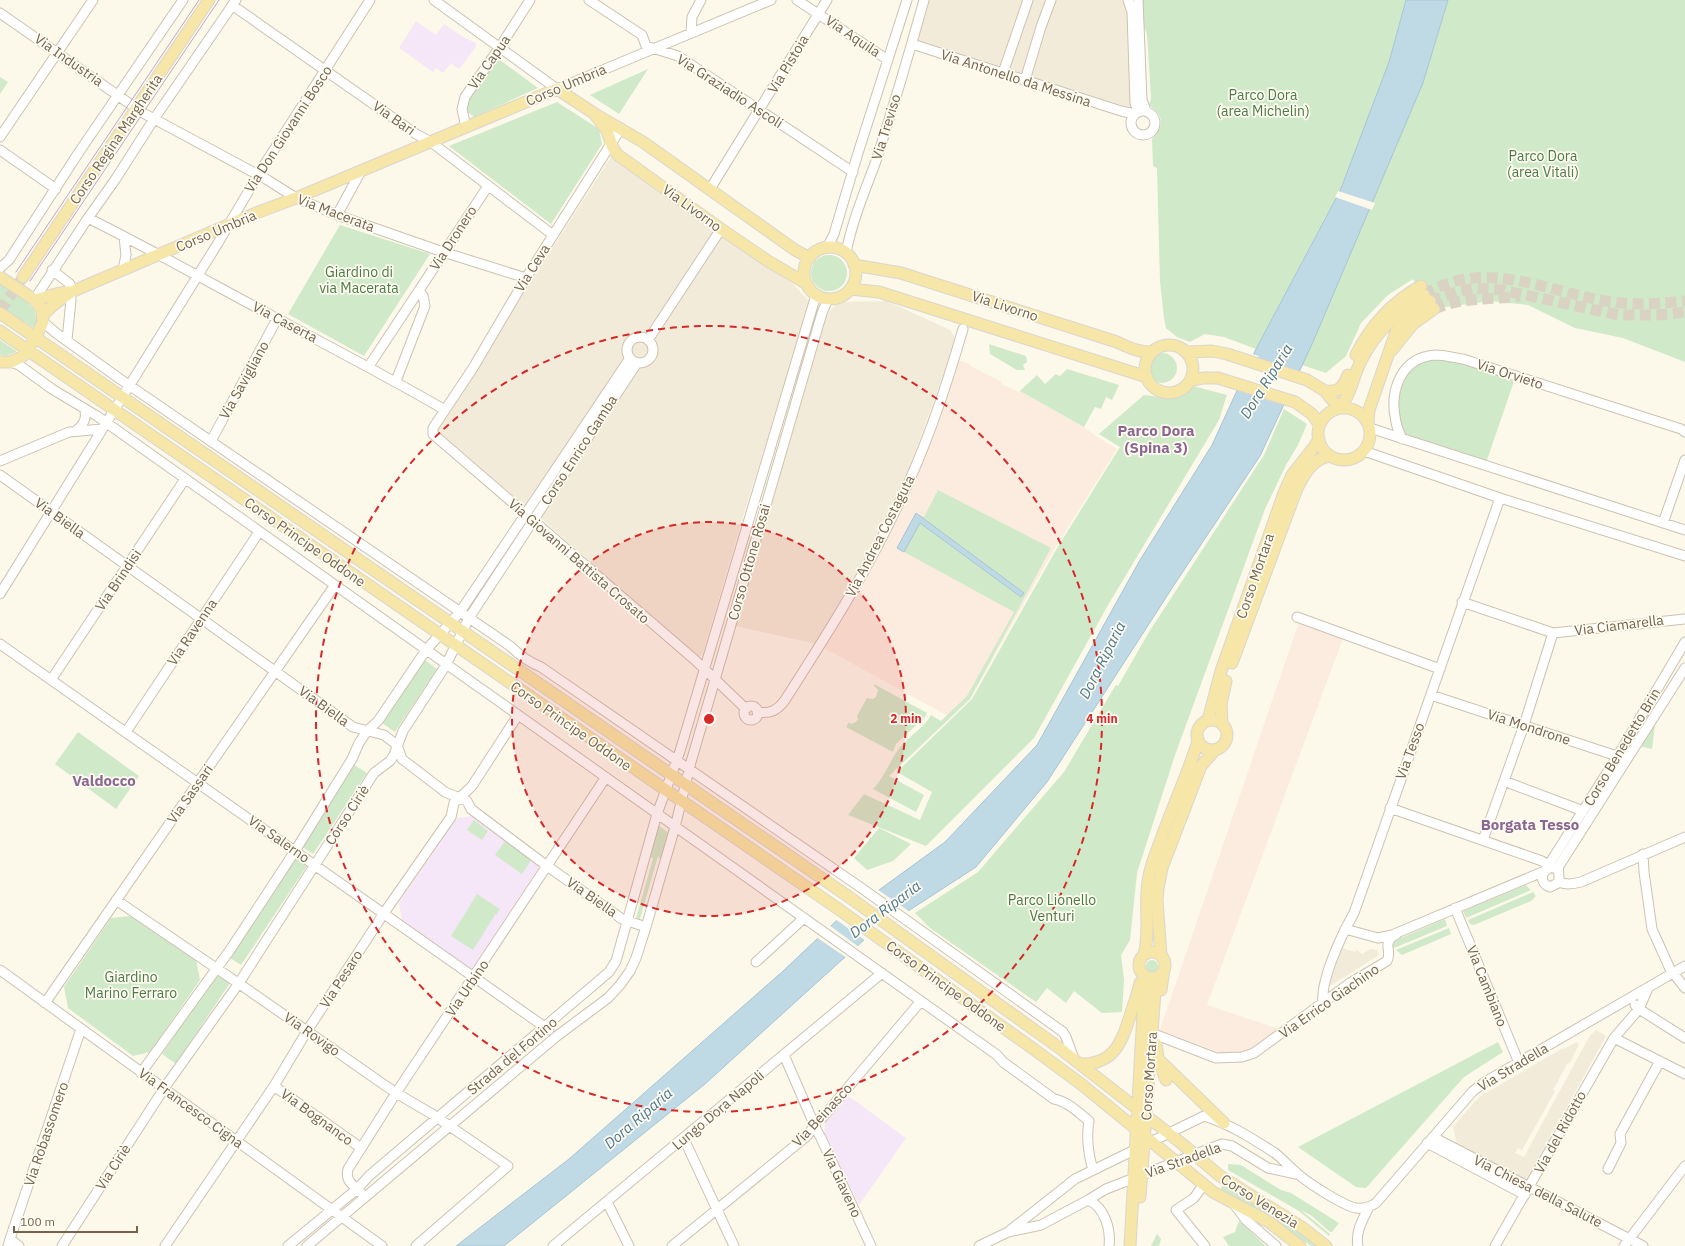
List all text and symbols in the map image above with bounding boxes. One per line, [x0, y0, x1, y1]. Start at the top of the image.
street label: Via Aquila [822, 11, 884, 61]
street label: Via Industria [31, 30, 107, 91]
street label: Via Capua [464, 31, 515, 93]
street label: Via Pistoia [763, 31, 813, 97]
street label: Via Antonello da Messina [938, 45, 1094, 111]
street label: Via Graziadio Ascoli [673, 50, 787, 132]
street label: Corso Umbria [523, 60, 609, 110]
street label: Via Don Giovanni Bosco [240, 62, 336, 196]
street label: Corso Regina Margherita [66, 70, 167, 208]
park label: Parco Dora (area Michelin) [1216, 86, 1310, 120]
street label: Via Treviso [867, 92, 905, 162]
street label: Via Bari [369, 97, 419, 139]
park label: Parco Dora (area Vitali) [1507, 147, 1579, 181]
street label: Via Livorno [659, 180, 725, 236]
street label: Via Macerata [295, 190, 378, 236]
street label: Via Dronero [425, 202, 481, 274]
street label: Corso Umbria [173, 206, 259, 256]
street label: Via Ceva [510, 240, 554, 295]
park label: Giardino di via Macerata [319, 263, 399, 297]
street label: Via Livorno [969, 287, 1041, 325]
street label: Via Caserta [249, 297, 321, 347]
street label: Via Savigliano [215, 338, 273, 422]
water label: Dora Riparia [1236, 340, 1297, 422]
street label: Via Orvieto [1475, 355, 1546, 393]
street label: Corso Enrico Gamba [537, 391, 622, 508]
district label: Parco Dora (Spina 3) [1117, 421, 1195, 457]
street label: Via Andrea Costaguta [841, 471, 919, 600]
street label: Corso Principe Oddone [241, 493, 369, 591]
street label: Via Biella [31, 494, 89, 543]
street label: Via Giovanni Battista Crosato [505, 495, 654, 627]
street label: Corso Ottone Rosai [724, 502, 774, 622]
street label: Corso Mortara [1232, 531, 1278, 621]
street label: Via Brindisi [91, 546, 145, 614]
street label: Via Ravenna [163, 595, 221, 669]
street label: Via Ciamarella [1573, 611, 1665, 639]
water label: Dora Riparia [1074, 618, 1130, 702]
street label: Corso Principe Oddone [507, 677, 635, 775]
street label: Via Biella [295, 682, 353, 731]
street label: Corso Benedetto Brin [1580, 685, 1664, 809]
street label: Via Mondrone [1485, 705, 1573, 749]
text: 2 min [890, 711, 922, 726]
text: 4 min [1086, 711, 1118, 726]
centre of rings [702, 712, 716, 726]
street label: Via Tesso [1391, 720, 1429, 782]
street label: Via Sassari [163, 761, 217, 827]
district label: Valdocco [72, 771, 136, 790]
street label: Corso Ciriè [321, 781, 373, 848]
street label: Via Salerno [245, 811, 313, 867]
district label: Borgata Tesso [1481, 815, 1579, 834]
street label: Via Biella [563, 873, 621, 921]
water label: Dora Riparia [846, 876, 925, 942]
park label: Parco Lionello Venturi [1008, 891, 1096, 925]
street label: Corso Principe Oddone [883, 936, 1010, 1036]
street label: Via Cambiano [1463, 943, 1512, 1029]
street label: Via Pesaro [316, 946, 367, 1012]
street label: Via Urbino [441, 956, 493, 1020]
street label: Via Errico Giachino [1276, 960, 1383, 1042]
park label: Giardino Marino Ferraro [85, 968, 177, 1002]
street label: Via Rovigo [280, 1008, 344, 1060]
street label: Strada del Fortino [463, 1013, 561, 1099]
street label: Corso Mortara [1137, 1030, 1161, 1121]
street label: Via Stradella [1474, 1039, 1552, 1095]
street label: Via Francesco Cigna [135, 1064, 247, 1152]
street label: Lungo Dora Napoli [668, 1066, 768, 1154]
street label: Via Robassomero [20, 1079, 72, 1189]
street label: Via Beinasco [788, 1079, 856, 1150]
water label: Dora Riparia [600, 1083, 676, 1153]
street label: Via Bognanco [277, 1085, 357, 1149]
street label: Via del Ridotto [1530, 1087, 1590, 1176]
street label: Via Stradella [1143, 1138, 1224, 1182]
street label: Via Ciriè [91, 1140, 135, 1193]
street label: Via Giaveno [818, 1146, 866, 1220]
street label: Via Chiesa della Salute [1471, 1151, 1606, 1231]
street label: Corso Venezia [1218, 1170, 1303, 1232]
scale bar [14, 1208, 137, 1234]
text: 100 m [20, 1214, 55, 1229]

